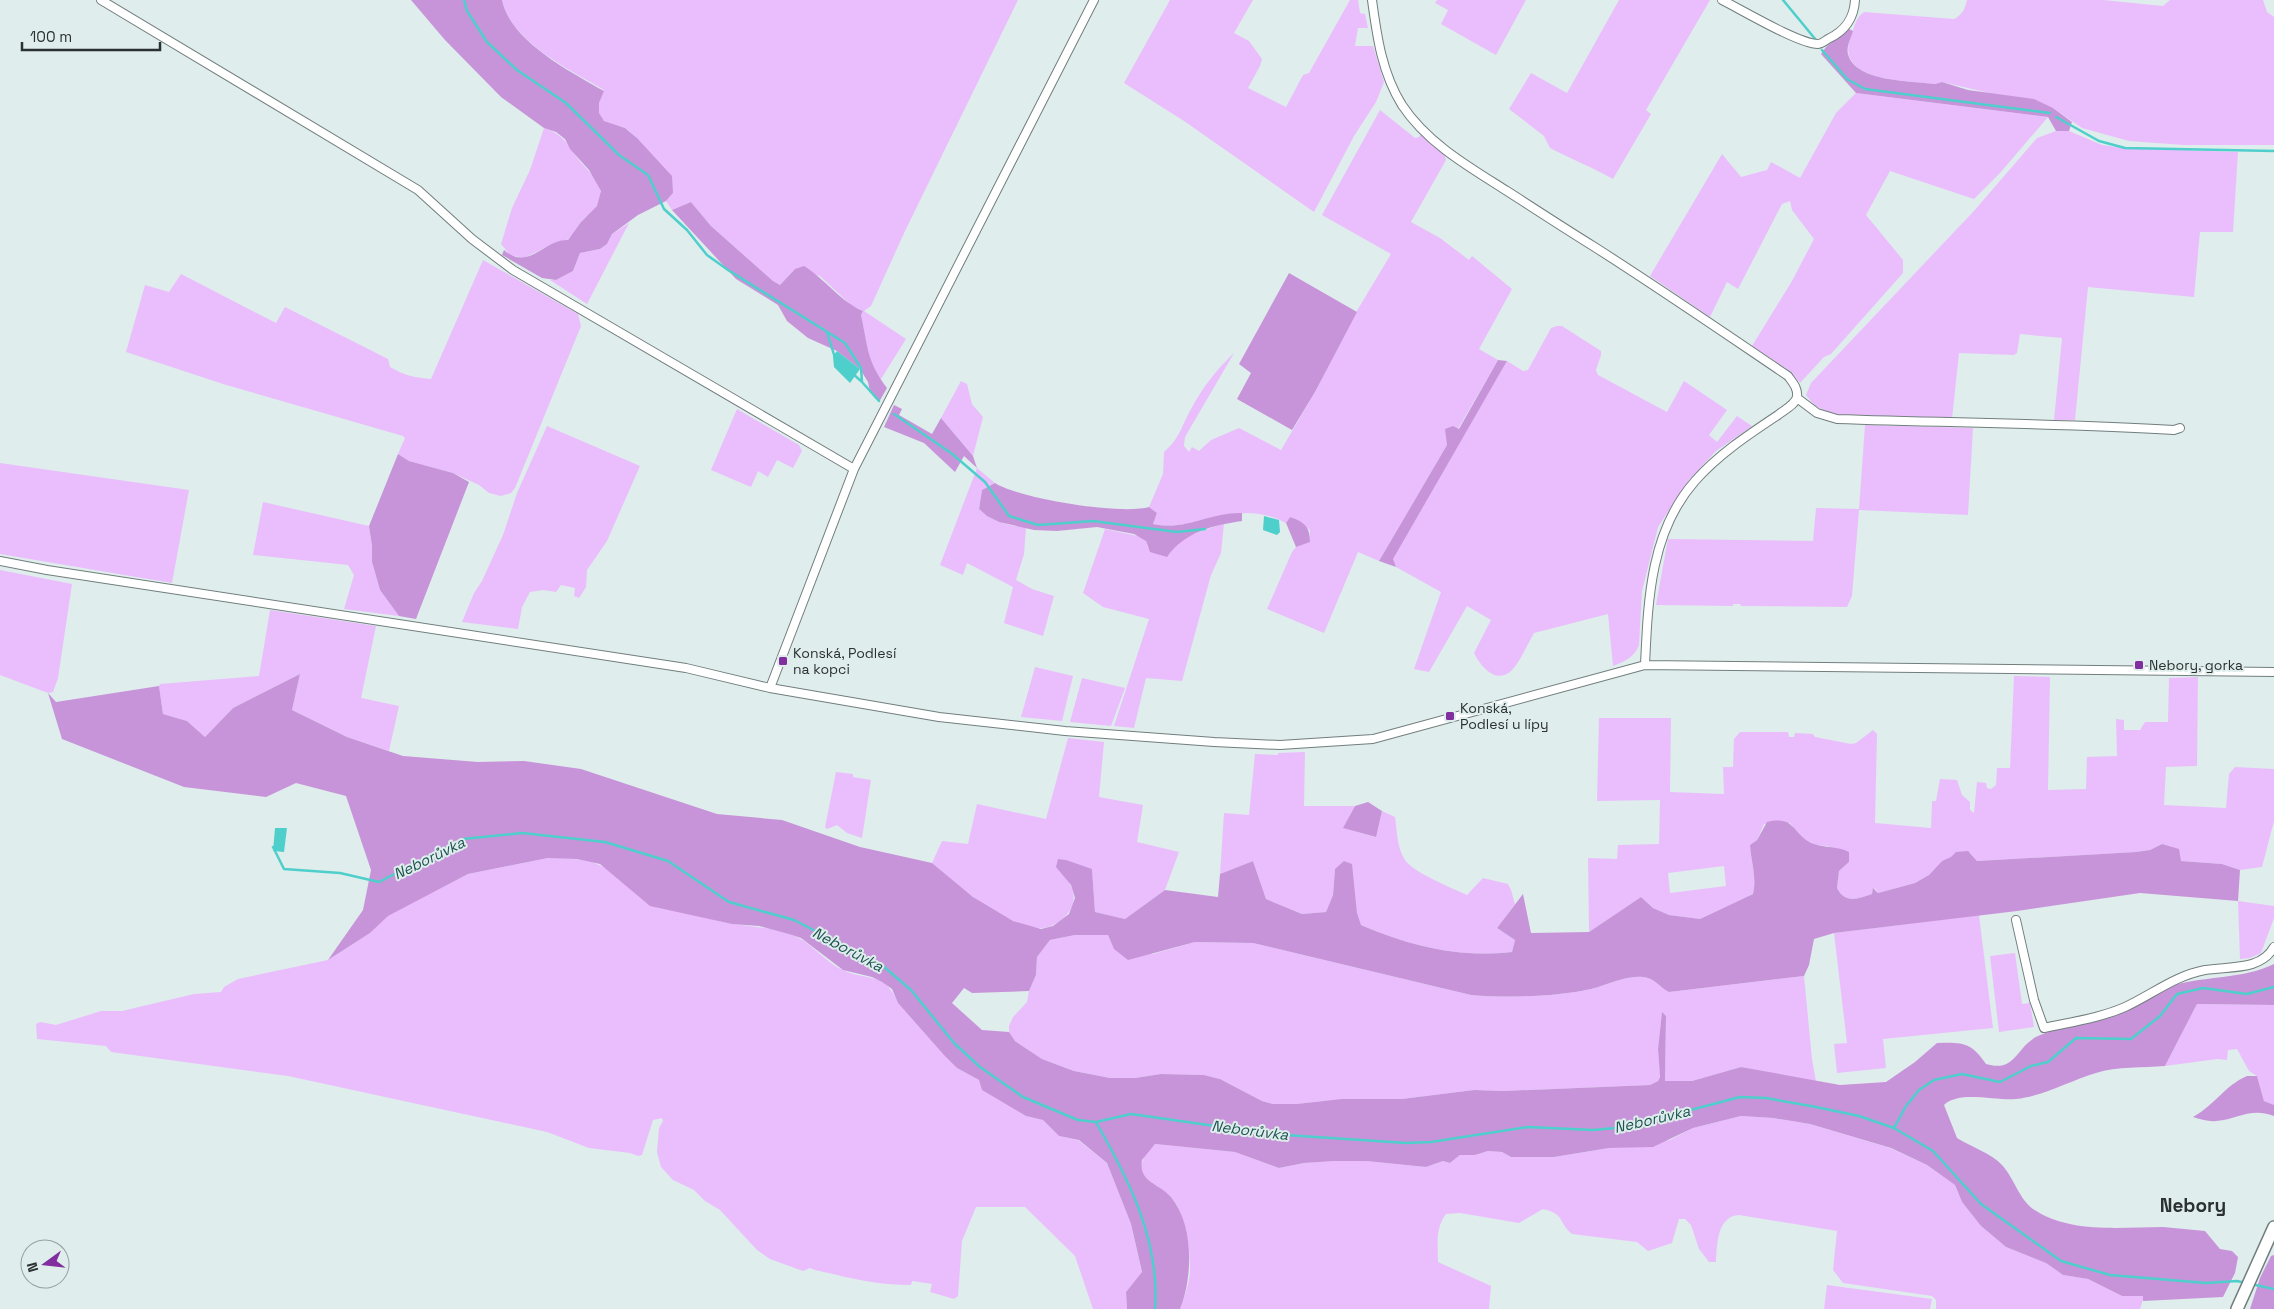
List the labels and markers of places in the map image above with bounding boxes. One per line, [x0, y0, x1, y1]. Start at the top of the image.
place label: Konská, Podlesí na kopci [793, 644, 897, 678]
marker: Konská, Podlesí na kopci [777, 655, 789, 667]
place label: Nebory, gorka [2149, 656, 2243, 674]
marker: Nebory, gorka [2133, 659, 2145, 671]
place label: Konská, Podlesí u lípy [1460, 699, 1549, 733]
marker: Konská, Podlesí u lípy [1444, 710, 1456, 722]

